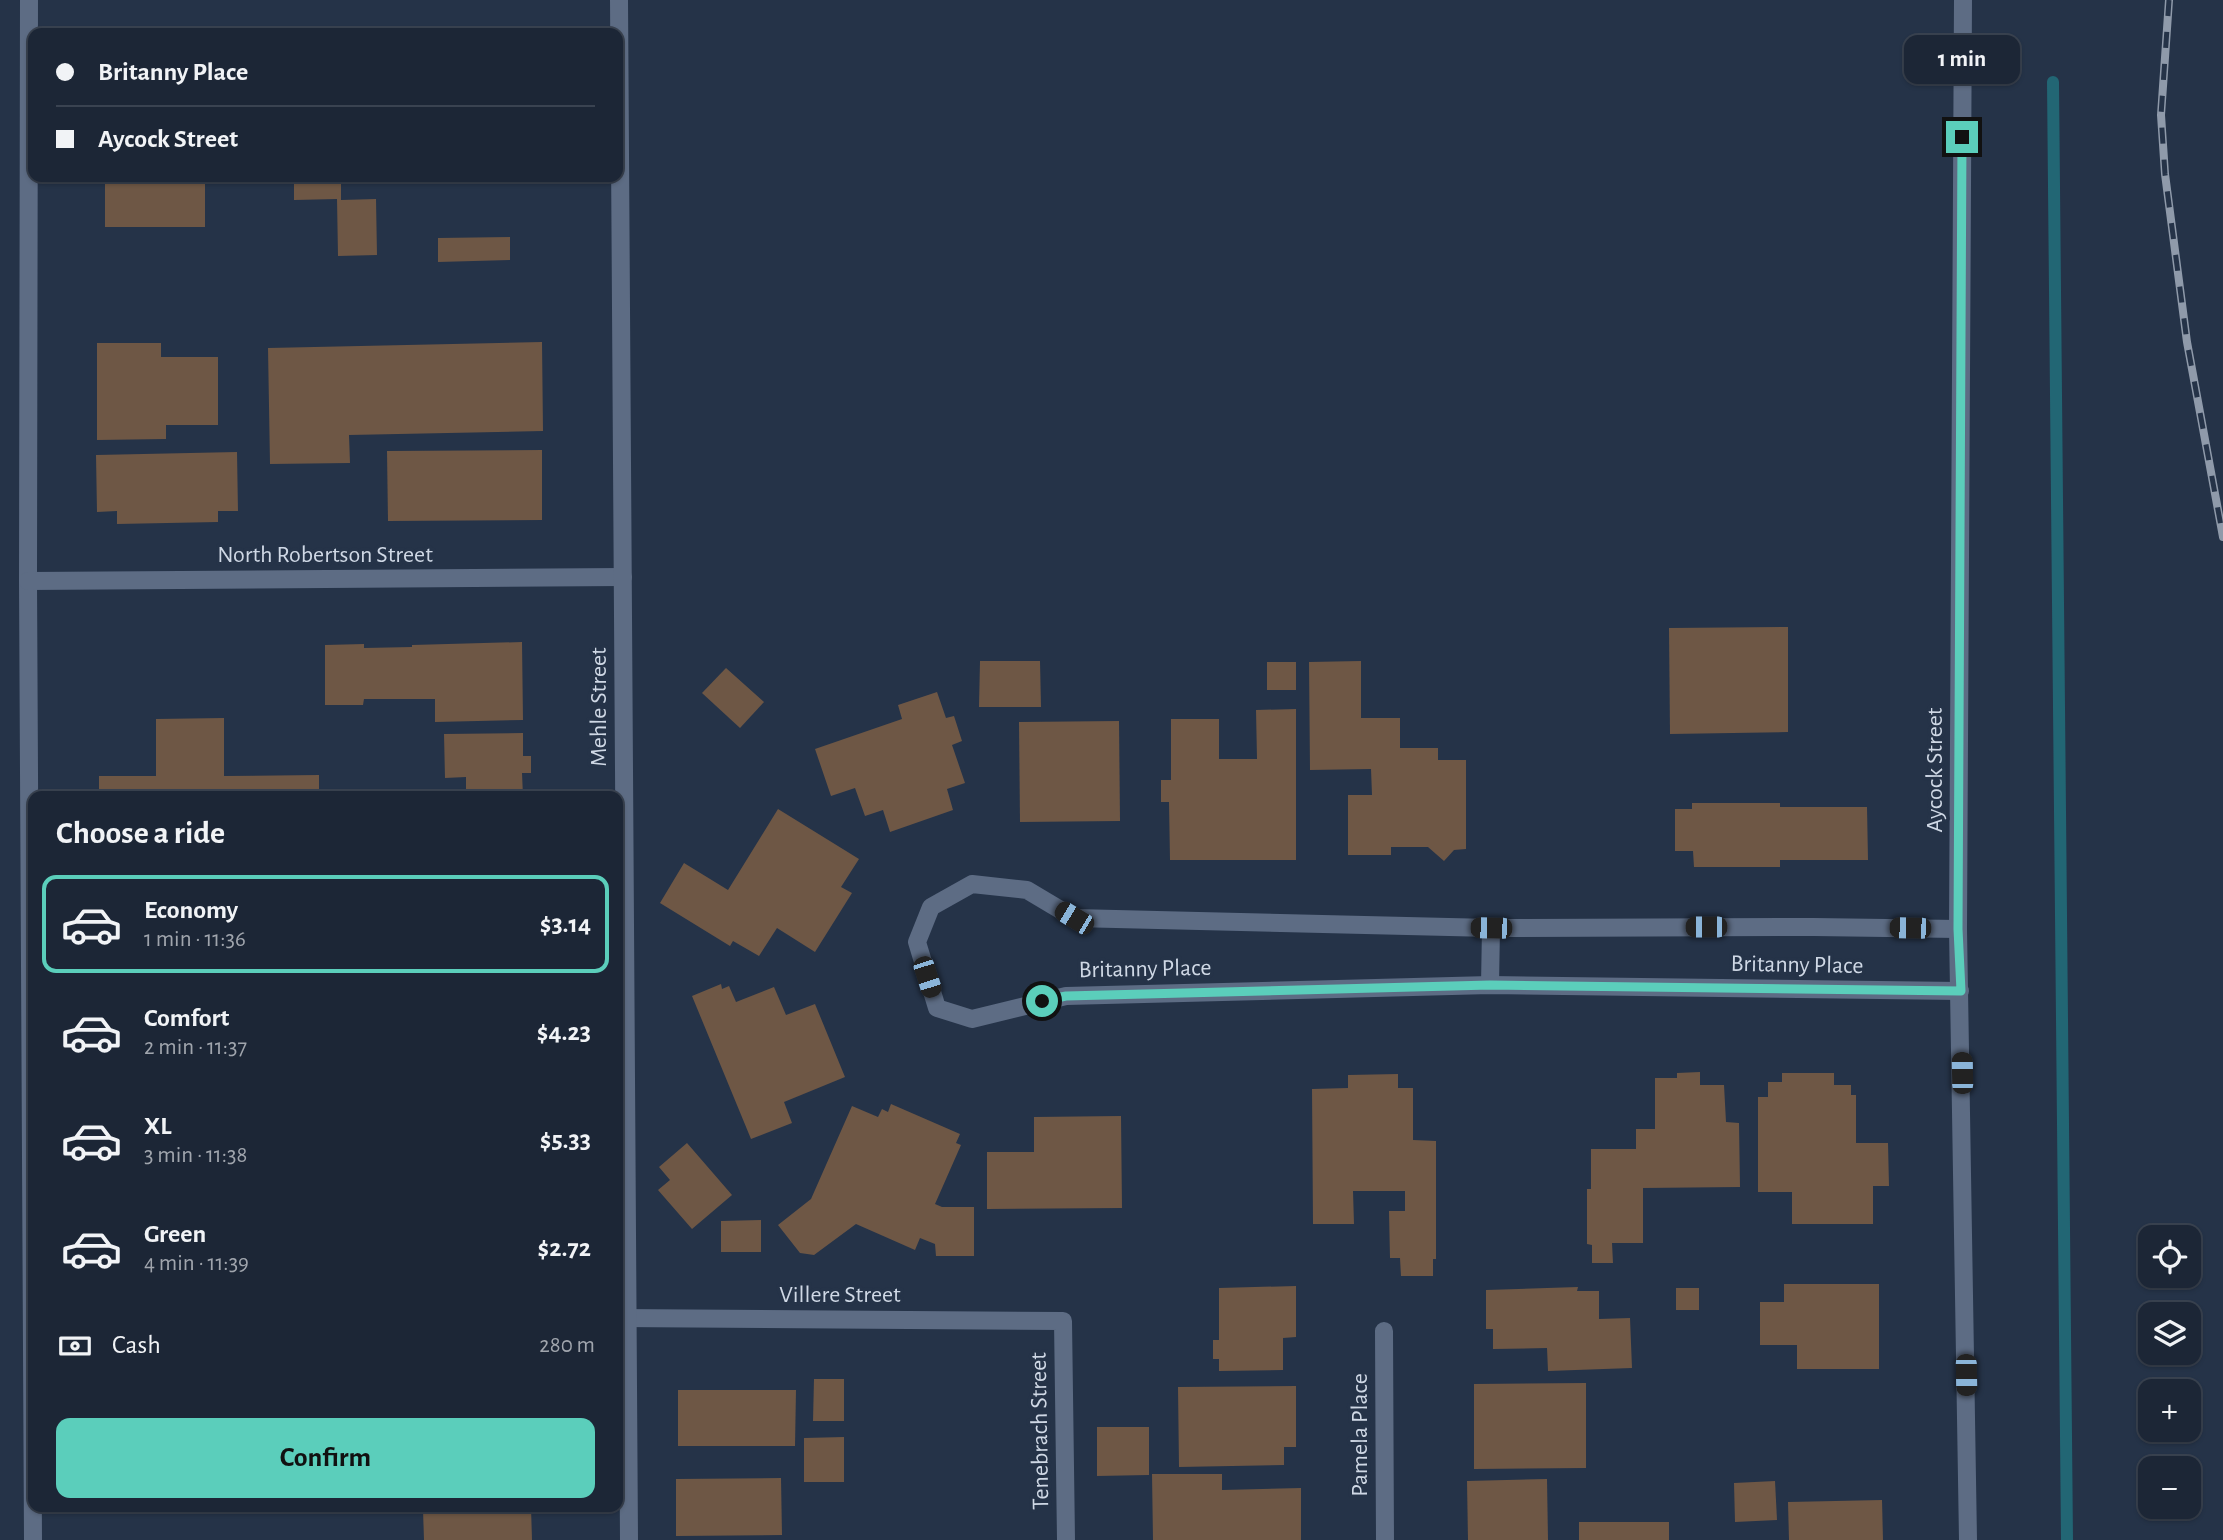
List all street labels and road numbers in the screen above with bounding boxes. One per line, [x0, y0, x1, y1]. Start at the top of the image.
street label: North Robertson Street [217, 543, 433, 567]
street label: Mehle Street [587, 647, 611, 767]
street label: Aycock Street [1923, 707, 1947, 833]
street label: Britanny Place [1730, 952, 1864, 978]
street label: Britanny Place [1078, 956, 1212, 982]
street label: Villere Street [779, 1283, 901, 1307]
street label: Tenebrach Street [1027, 1352, 1053, 1510]
street label: Pamela Place [1348, 1373, 1372, 1497]

